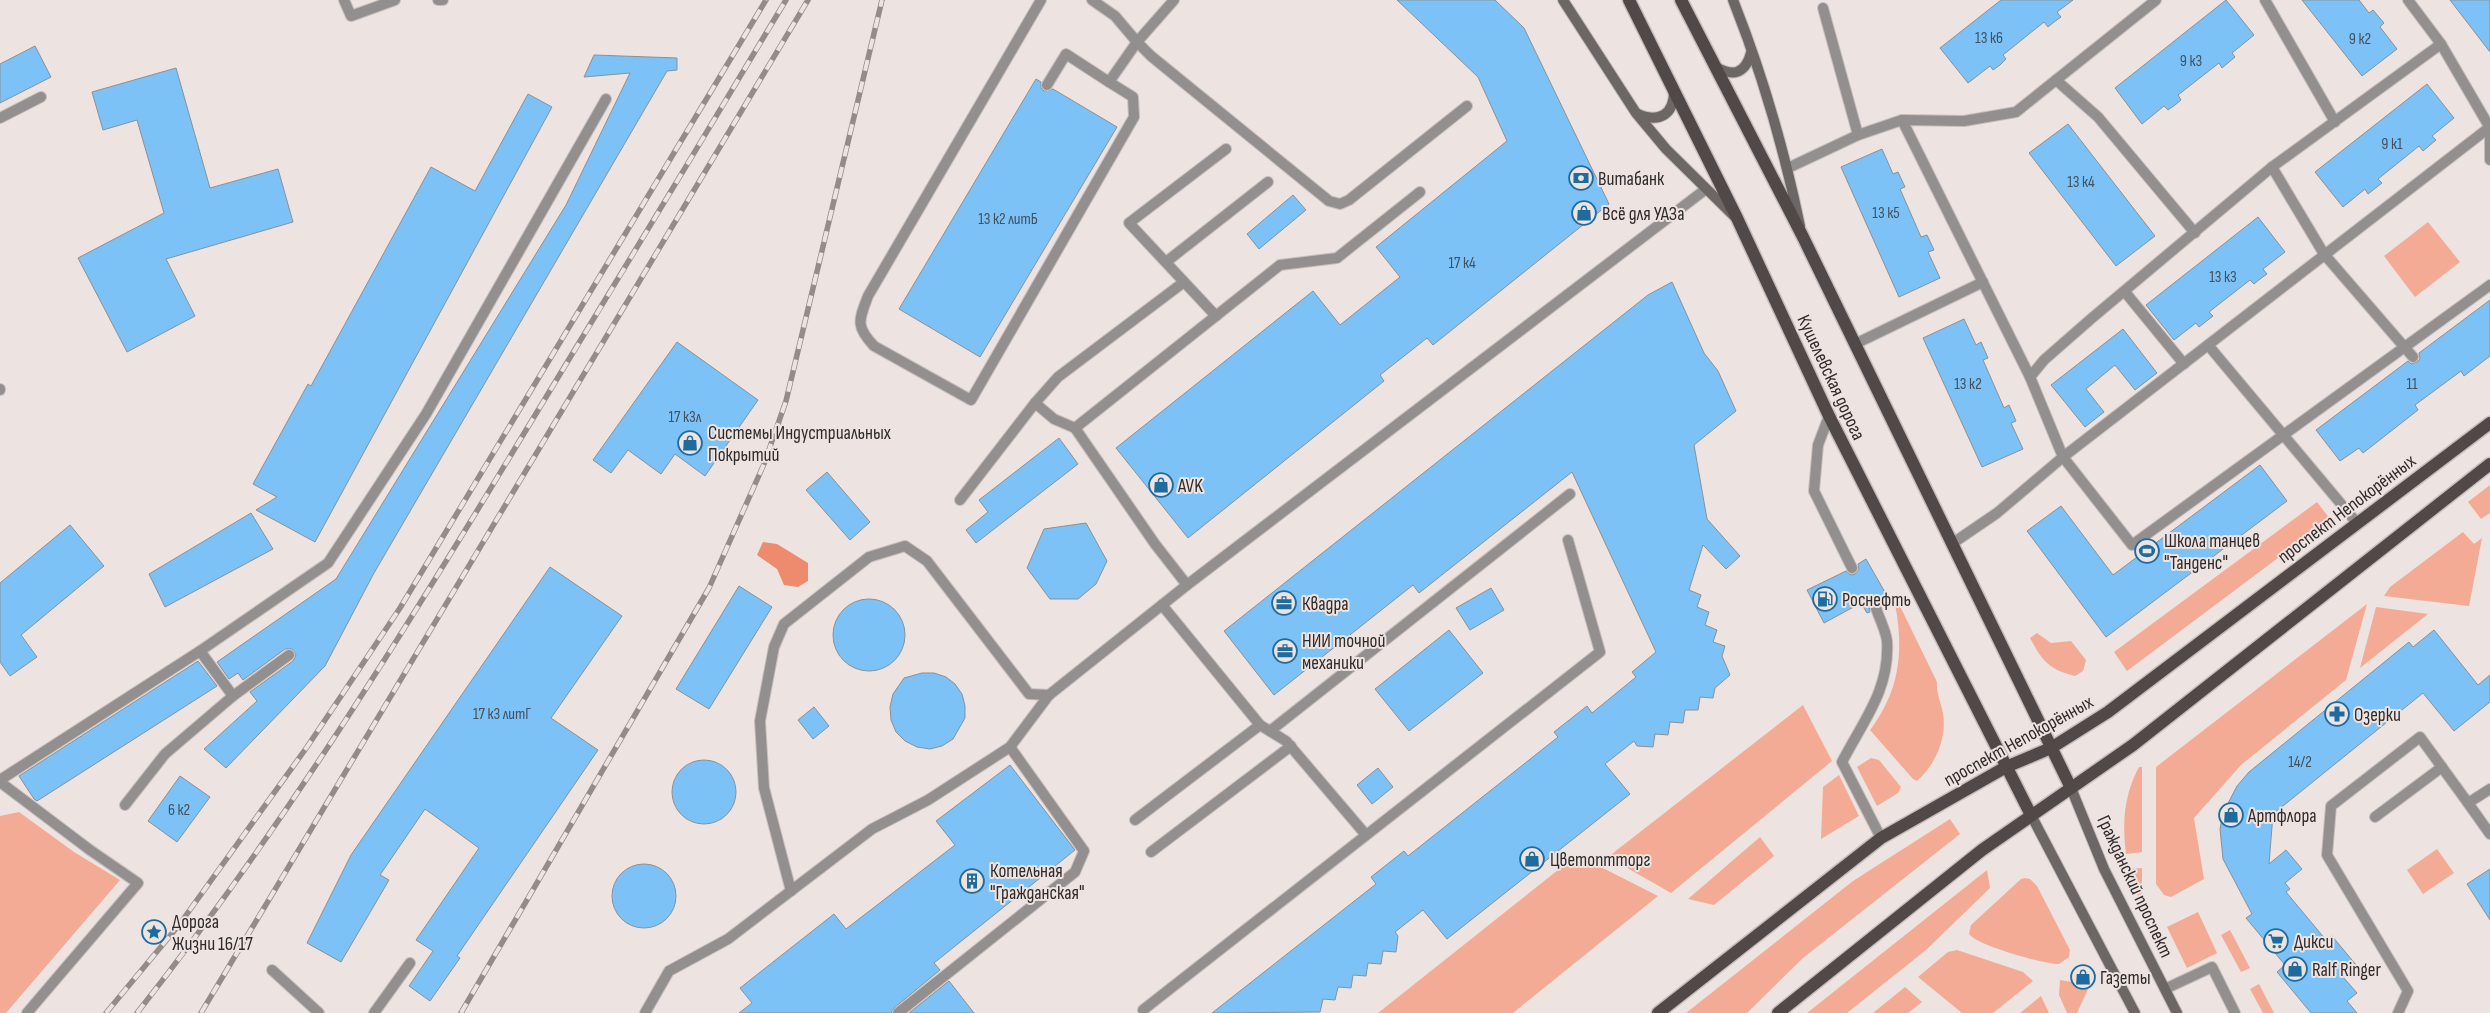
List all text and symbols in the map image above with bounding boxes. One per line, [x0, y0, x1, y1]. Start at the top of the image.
house number: 13 к6 [1975, 29, 2003, 48]
house number: 9 к2 [2349, 30, 2371, 49]
house number: 9 к3 [2180, 52, 2202, 71]
house number: 9 к1 [2381, 135, 2403, 154]
bank icon: Витабанк [1568, 165, 1594, 191]
place label: Витабанк [1598, 168, 1665, 191]
house number: 13 к4 [2067, 173, 2095, 192]
shop icon: Всё для УАЗа [1571, 200, 1597, 226]
place label: Всё для УАЗа [1602, 203, 1684, 226]
house number: 13 к5 [1872, 204, 1900, 223]
house number: 13 к2 литБ [978, 210, 1038, 229]
house number: 17 к4 [1448, 254, 1476, 273]
house number: 13 к3 [2209, 268, 2237, 287]
street label: Кушелевская дорога [1792, 311, 1870, 444]
house number: 13 к2 [1954, 375, 1982, 394]
house number: 11 [2406, 375, 2418, 394]
house number: 17 к3л [669, 408, 702, 427]
place label: Системы Индустриальных Покрытий [708, 422, 891, 467]
shop icon: Системы Индустриальных Покрытий [677, 430, 703, 456]
street label: проспект Непокорённых [2273, 450, 2421, 569]
shop icon: AVK [1148, 472, 1174, 498]
place label: AVK [1177, 475, 1203, 498]
place label: Школа танцев "Танденс" [2164, 530, 2260, 575]
sports icon: Школа танцев "Танденс" [2134, 538, 2160, 564]
fuel station icon: Роснефть [1812, 586, 1838, 612]
place label: Роснефть [1842, 589, 1911, 612]
office icon: Квадра [1271, 590, 1297, 616]
place label: Квадра [1302, 593, 1349, 616]
place label: НИИ точной механики [1302, 630, 1385, 675]
office icon: НИИ точной механики [1272, 638, 1298, 664]
street label: проспект Непокорённых [1940, 691, 2097, 792]
pharmacy icon: Озерки [2324, 701, 2350, 727]
place label: Озерки [2354, 704, 2401, 727]
house number: 17 к3 литГ [473, 705, 531, 724]
house number: 14/2 [2288, 753, 2312, 772]
house number: 6 к2 [168, 801, 190, 820]
shop icon: Артфлора [2218, 802, 2244, 828]
place label: Артфлора [2247, 805, 2317, 828]
street label: Гражданский проспект [2092, 812, 2178, 961]
shop icon: Цветоптторг [1519, 846, 1545, 872]
place label: Цветоптторг [1550, 849, 1651, 872]
place label: Котельная "Гражданская" [990, 860, 1085, 905]
building icon: Котельная "Гражданская" [959, 868, 985, 894]
place label: Дорога Жизни 16/17 [172, 911, 253, 956]
place icon: Дорога Жизни 16/17 [141, 919, 167, 945]
supermarket icon: Дикси [2263, 928, 2289, 954]
place label: Дикси [2294, 931, 2334, 954]
shop icon: Ralf Ringer [2282, 956, 2308, 982]
place label: Ralf Ringer [2312, 959, 2381, 982]
shop icon: Газеты [2070, 964, 2096, 990]
place label: Газеты [2100, 967, 2150, 990]

